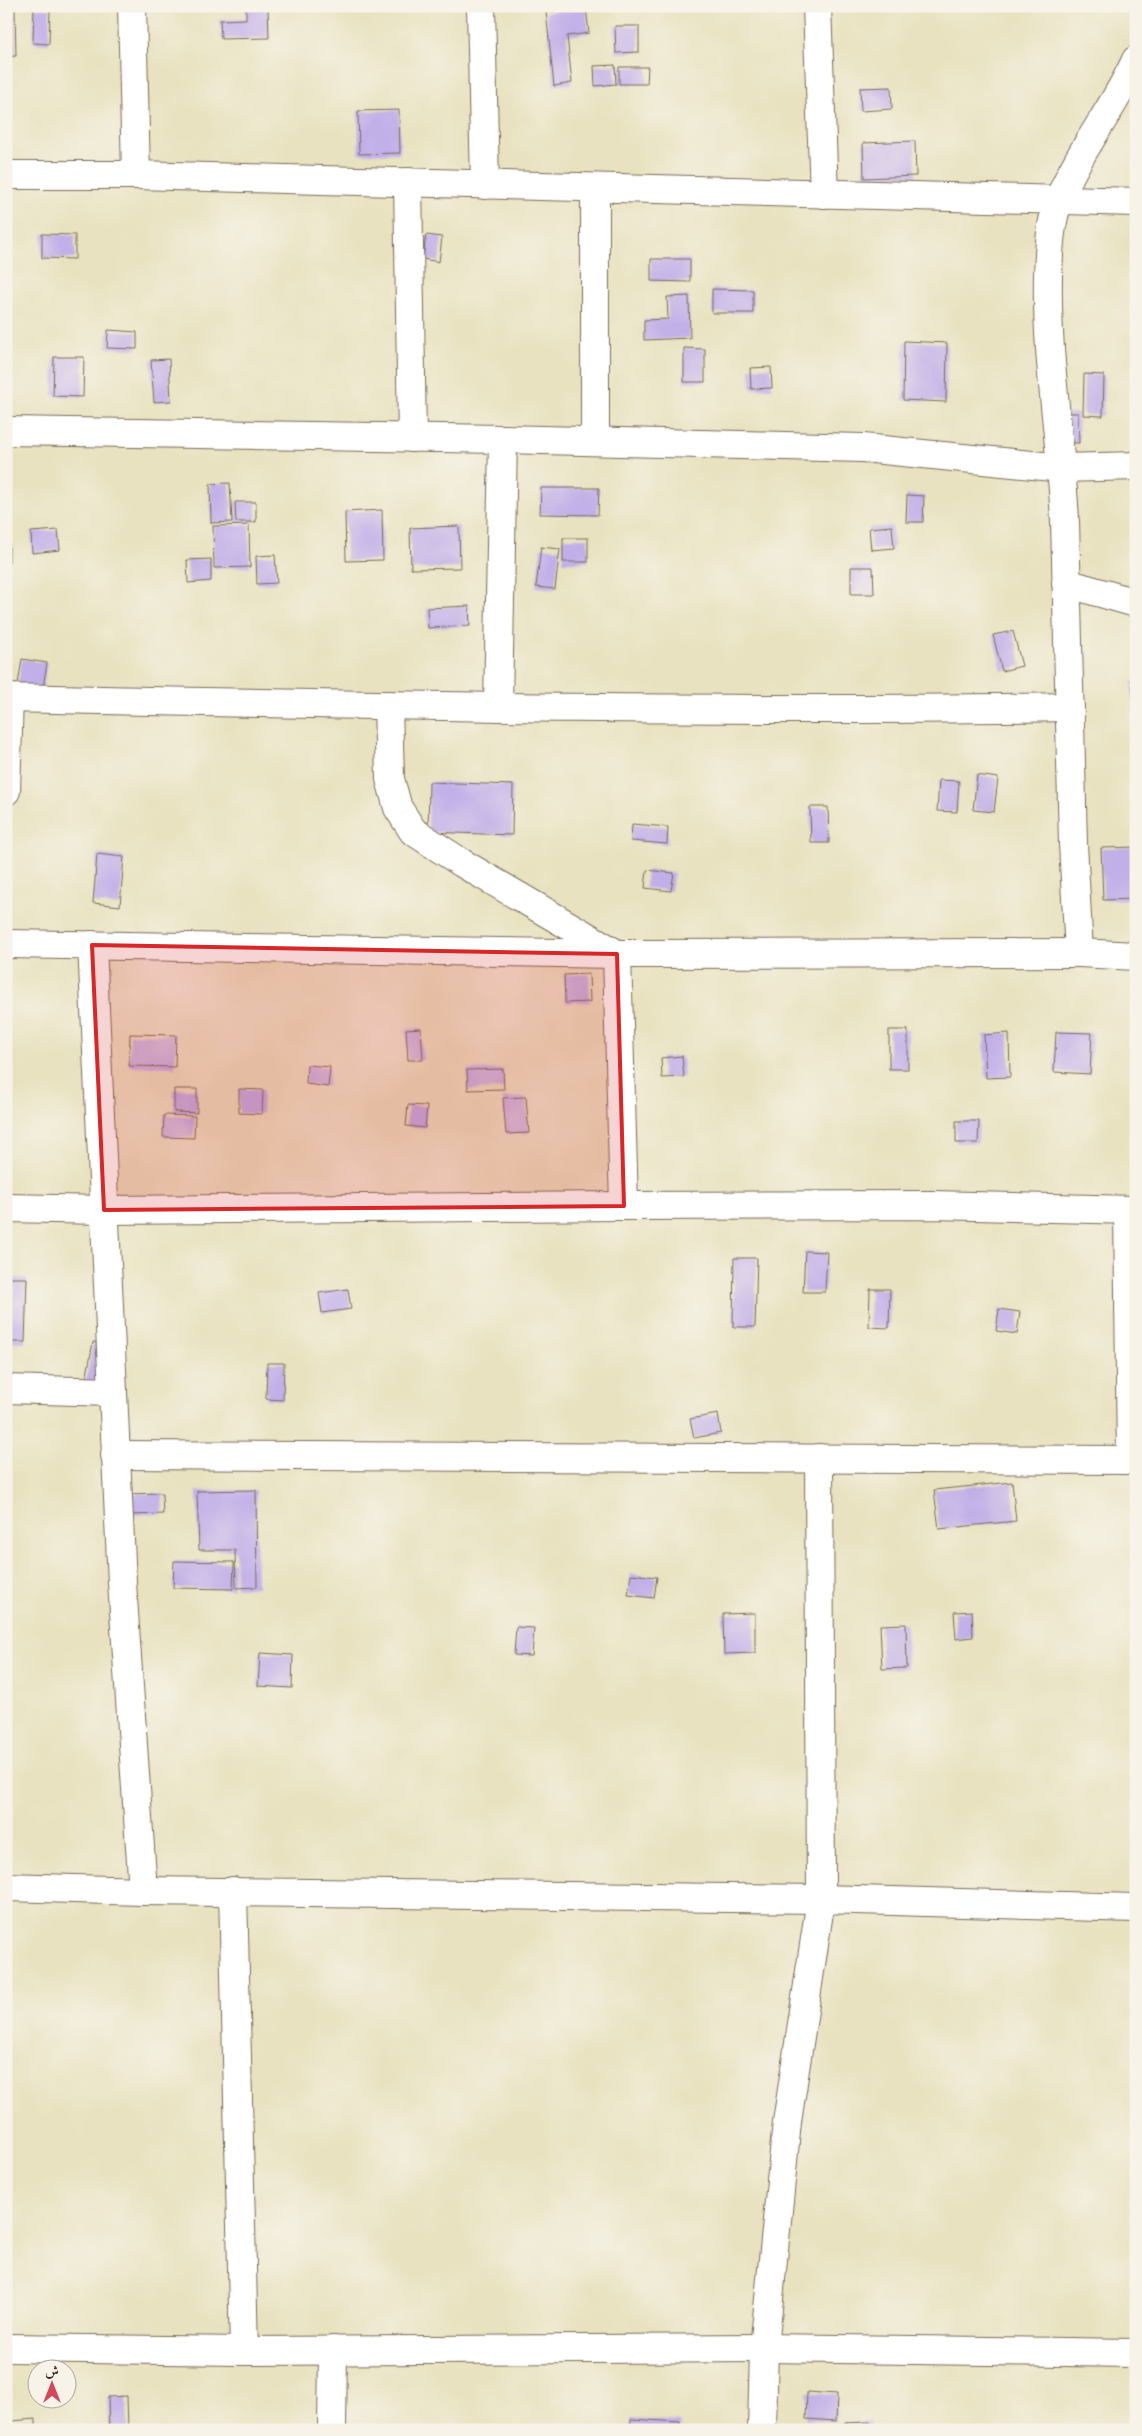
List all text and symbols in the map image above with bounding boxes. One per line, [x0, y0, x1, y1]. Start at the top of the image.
north arrow [28, 2358, 78, 2408]
text: ش [45, 2362, 59, 2381]

